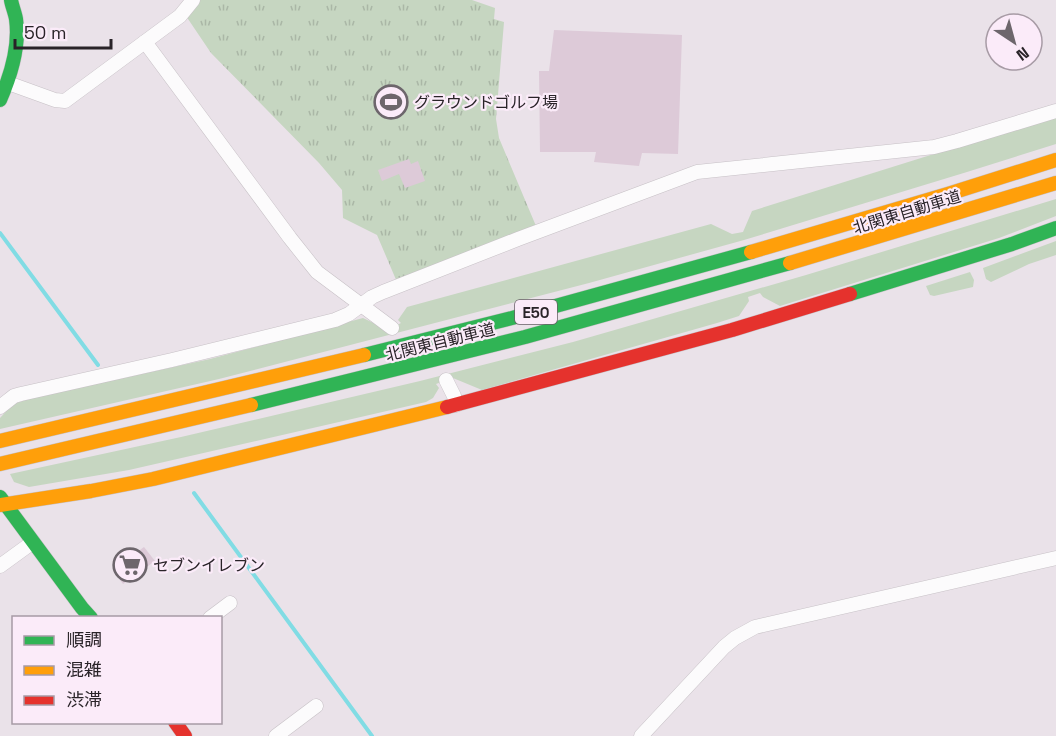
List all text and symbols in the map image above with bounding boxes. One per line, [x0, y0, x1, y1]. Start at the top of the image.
scale bar [15, 12, 111, 50]
north arrow [984, 12, 1044, 72]
text: 50 m [24, 21, 66, 44]
text: N [1012, 42, 1033, 65]
sports icon: グラウンドゴルフ場 [373, 84, 409, 120]
place label: グラウンドゴルフ場 [414, 92, 558, 113]
street label: 北関東自動車道 [850, 186, 964, 238]
road number: E50 [515, 300, 557, 324]
street label: 北関東自動車道 [383, 318, 497, 366]
supermarket icon: セブンイレブン [112, 547, 148, 583]
place label: セブンイレブン [153, 555, 265, 576]
legend [12, 616, 222, 724]
text: 順調 [66, 628, 102, 651]
text: 混雑 [66, 658, 102, 681]
text: 渋滞 [66, 688, 102, 711]

